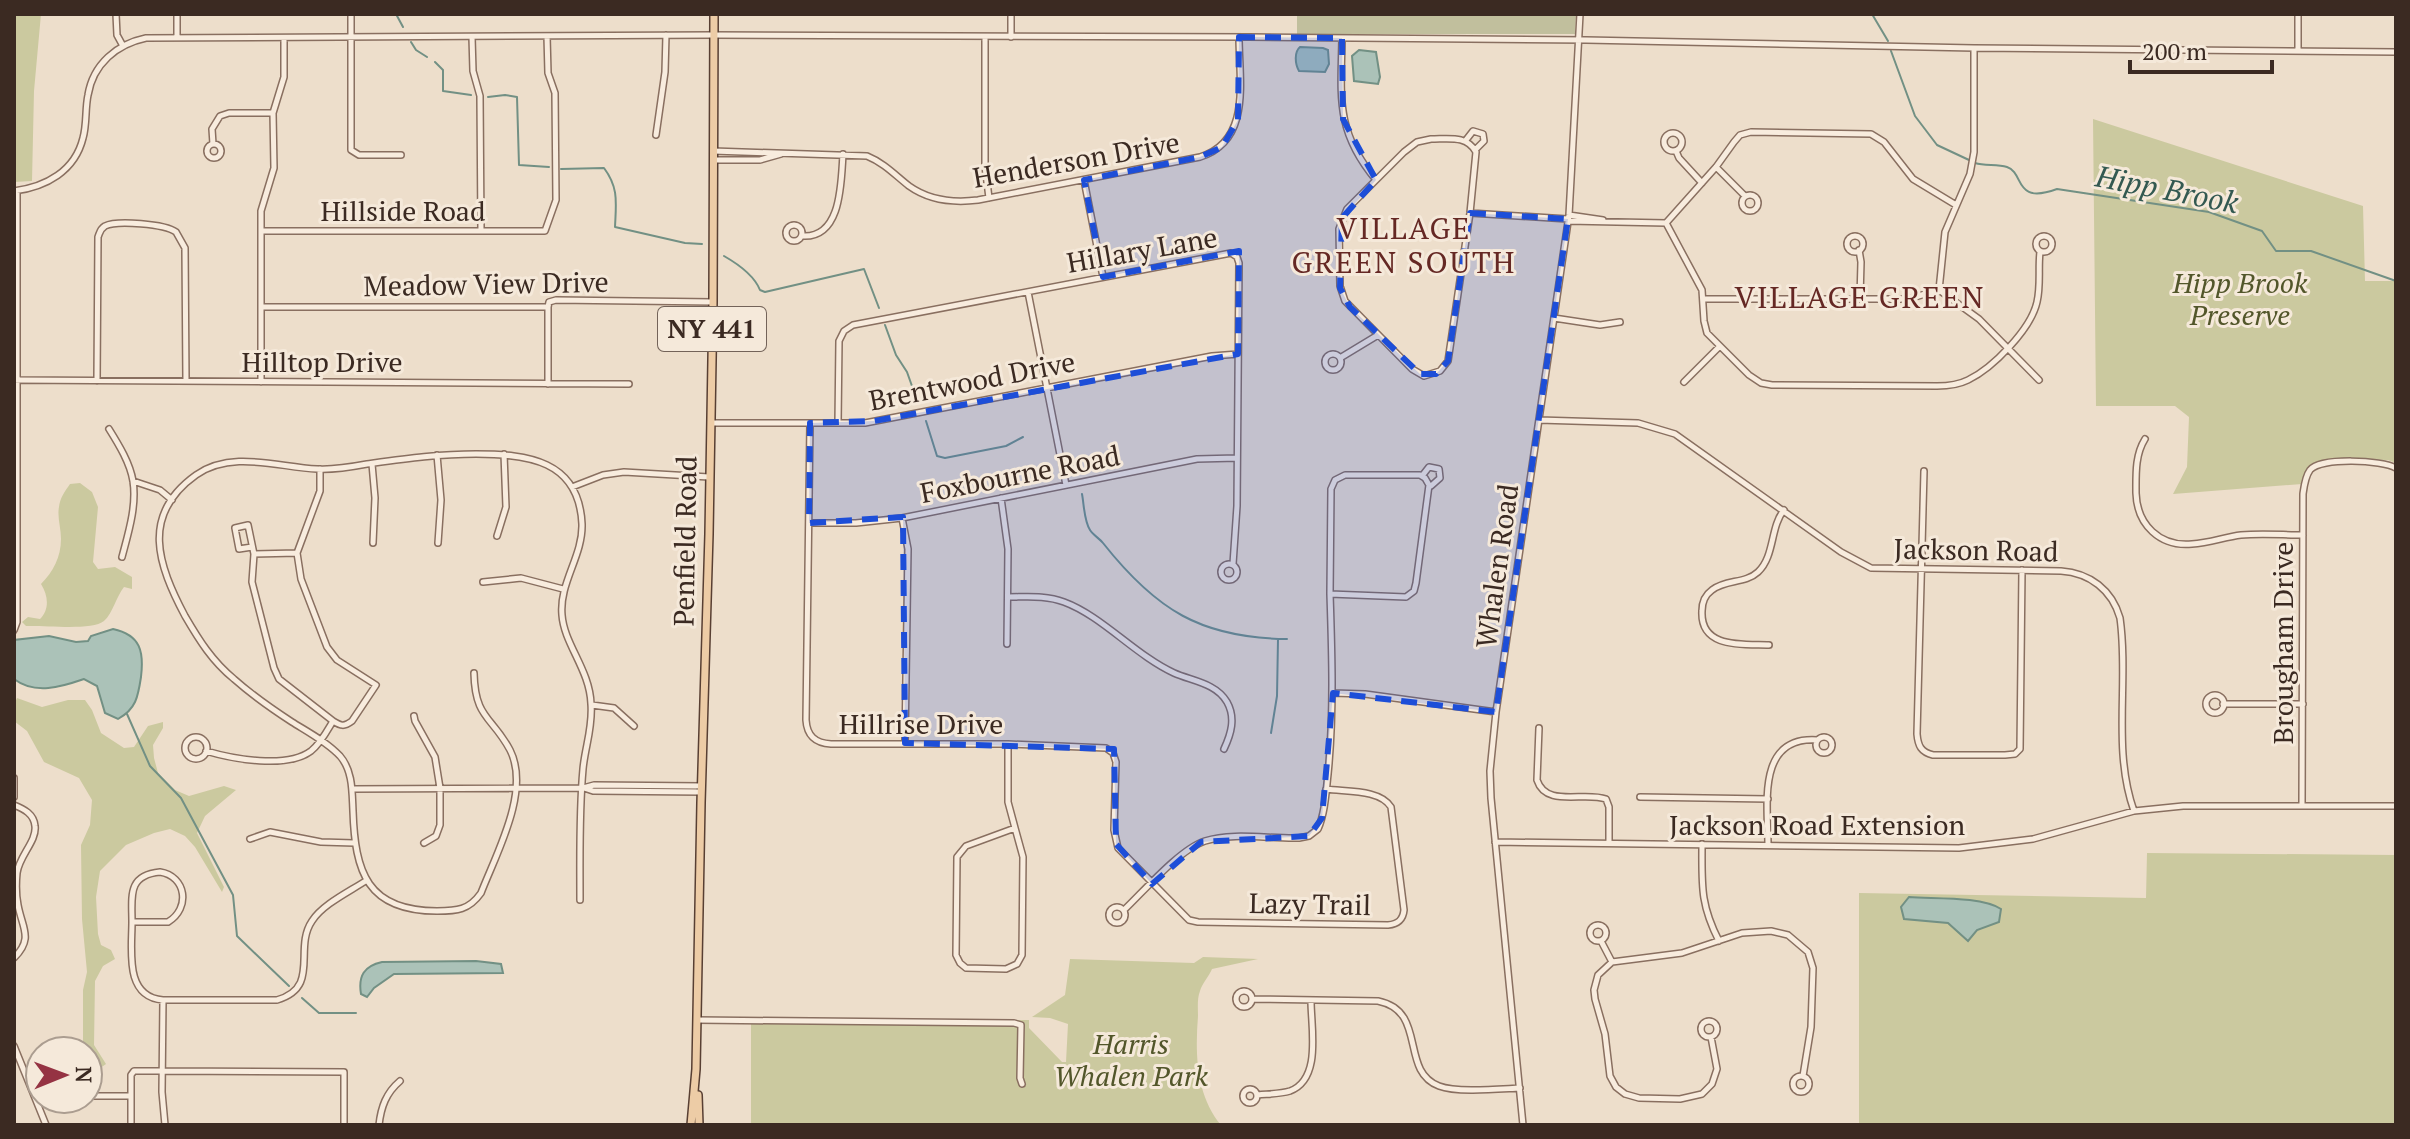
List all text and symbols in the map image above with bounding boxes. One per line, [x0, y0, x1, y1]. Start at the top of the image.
scale bar [2130, 24, 2272, 74]
text: 200 m [2142, 35, 2207, 67]
street label: Henderson Drive [970, 123, 1182, 196]
water label: Hipp Brook [2092, 155, 2242, 223]
street label: Hillside Road [320, 192, 486, 229]
district label: VILLAGE GREEN SOUTH [1292, 208, 1516, 282]
street label: Hillary Lane [1064, 218, 1220, 281]
street label: Meadow View Drive [363, 263, 609, 304]
park label: Hipp Brook Preserve [2172, 264, 2308, 333]
district label: VILLAGE GREEN [1735, 277, 1985, 317]
road number: NY 441 [658, 307, 766, 351]
street label: Brentwood Drive [866, 342, 1078, 419]
street label: Hilltop Drive [242, 343, 402, 380]
street label: Foxbourne Road [917, 436, 1123, 511]
street label: Penfield Road [665, 455, 704, 627]
street label: Whalen Road [1467, 482, 1526, 650]
street label: Jackson Road [1893, 530, 2059, 569]
street label: Brougham Drive [2264, 542, 2301, 744]
street label: Hillrise Drive [839, 705, 1003, 742]
street label: Jackson Road Extension [1669, 806, 1965, 843]
street label: Lazy Trail [1249, 884, 1371, 923]
park label: Harris Whalen Park [1054, 1025, 1209, 1094]
north arrow [24, 1035, 104, 1115]
text: N [70, 1066, 99, 1084]

